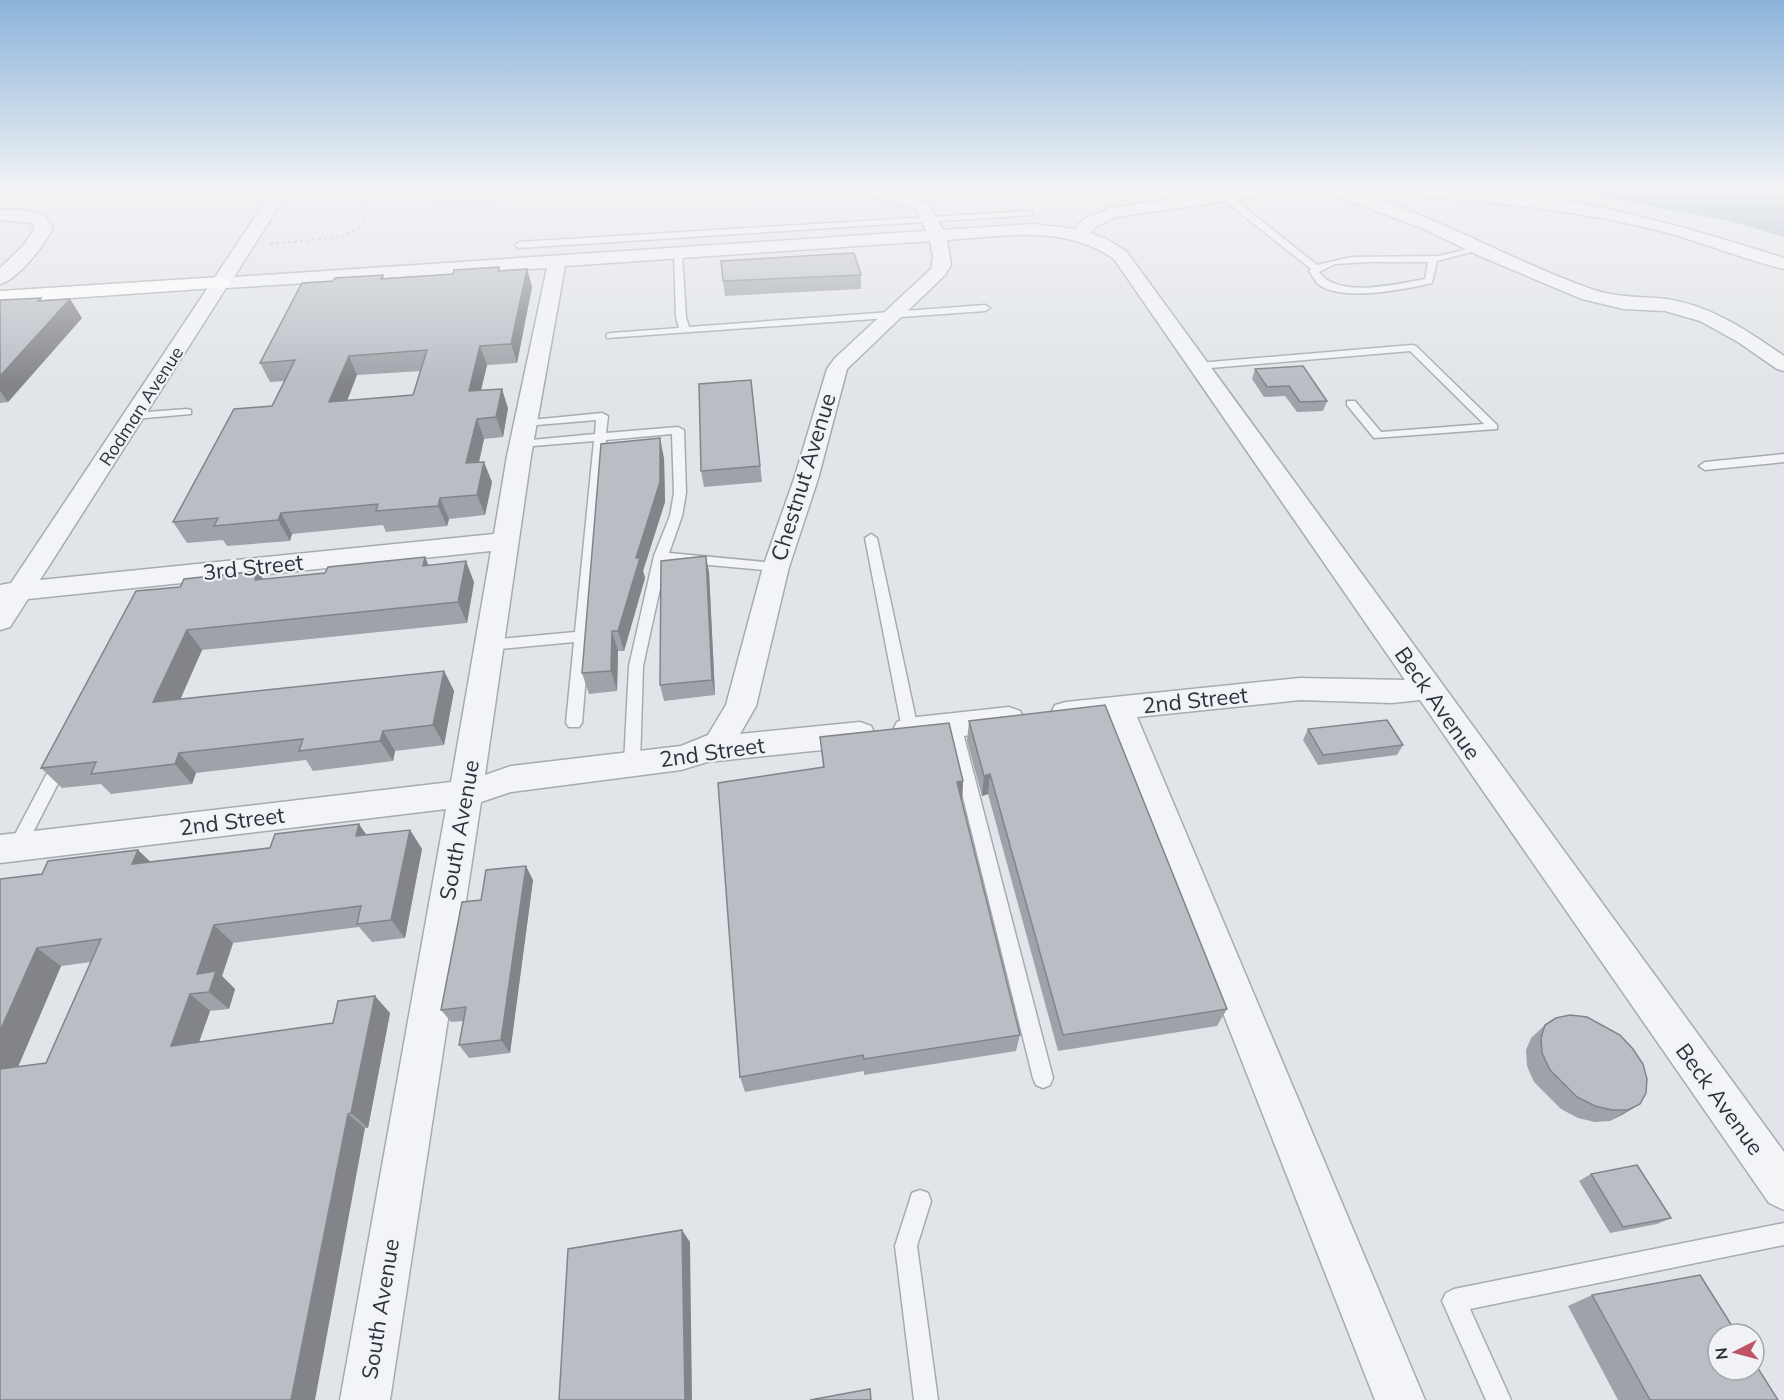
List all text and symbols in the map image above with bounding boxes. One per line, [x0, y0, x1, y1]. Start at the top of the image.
street label: Rodman Avenue [94, 342, 188, 470]
street label: Chestnut Avenue [764, 390, 842, 564]
street label: 3rd Street [201, 548, 305, 586]
street label: Beck Avenue [1389, 641, 1487, 765]
street label: 2nd Street [1141, 681, 1249, 719]
street label: 2nd Street [658, 731, 767, 773]
street label: South Avenue [433, 758, 485, 902]
street label: 2nd Street [178, 801, 287, 841]
street label: Beck Avenue [1670, 1038, 1770, 1160]
street label: South Avenue [355, 1237, 405, 1381]
north arrow [1706, 1322, 1766, 1382]
text: N [1711, 1347, 1732, 1361]

